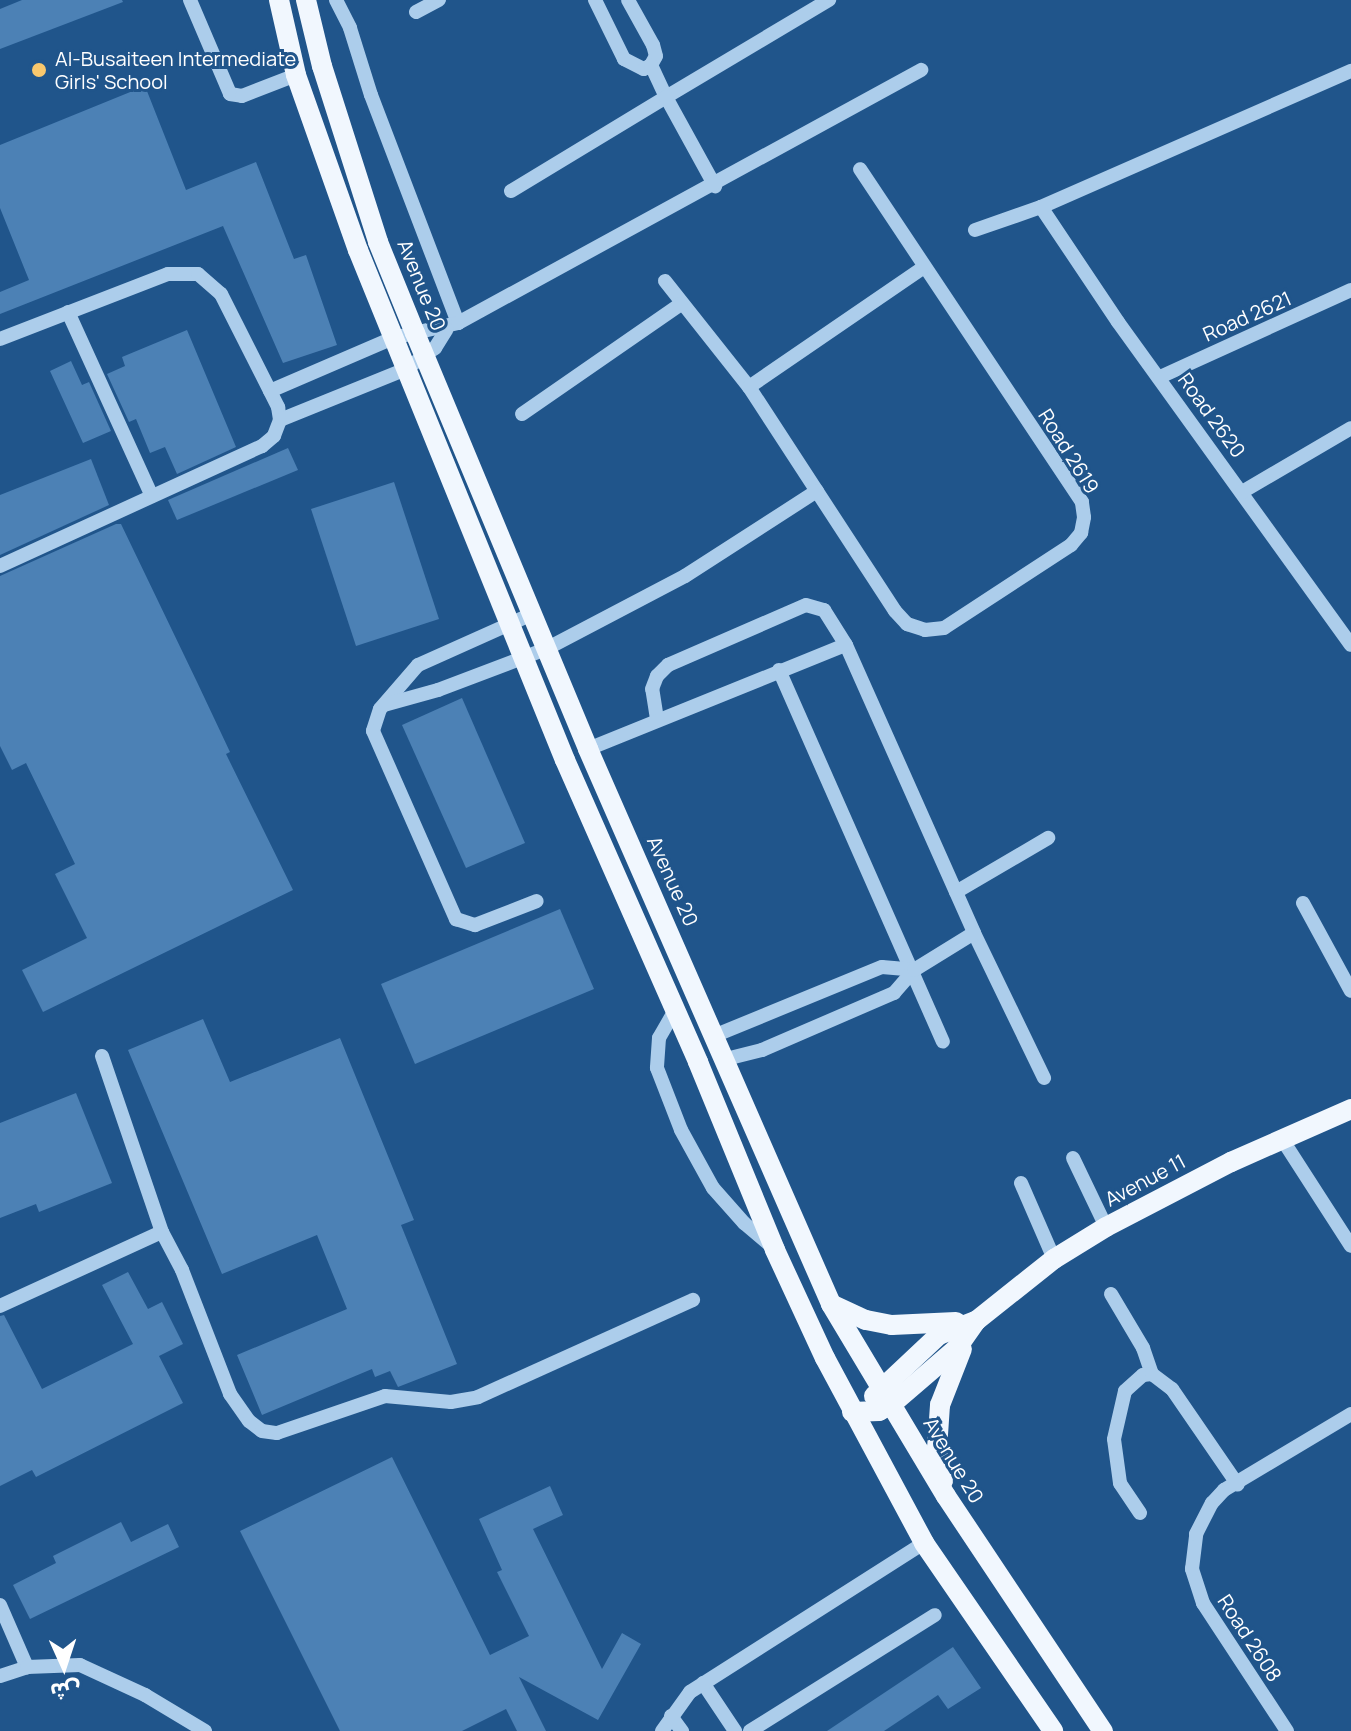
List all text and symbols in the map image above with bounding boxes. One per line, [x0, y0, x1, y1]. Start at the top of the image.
place label: Al-Busaiteen Intermediate Girls' School [55, 46, 296, 93]
marker: Al-Busaiteen Intermediate Girls' School [30, 61, 48, 79]
street label: Avenue 20 [393, 236, 451, 334]
street label: Road 2621 [1199, 286, 1295, 346]
street label: Road 2620 [1173, 368, 1251, 462]
street label: Road 2619 [1034, 404, 1104, 498]
street label: Avenue 20 [642, 832, 704, 930]
street label: Avenue 11 [1100, 1149, 1190, 1211]
street label: Avenue 20 [919, 1413, 989, 1507]
street label: Road 2608 [1213, 1590, 1287, 1686]
north arrow [24, 1627, 104, 1707]
text: ش [49, 1675, 81, 1707]

